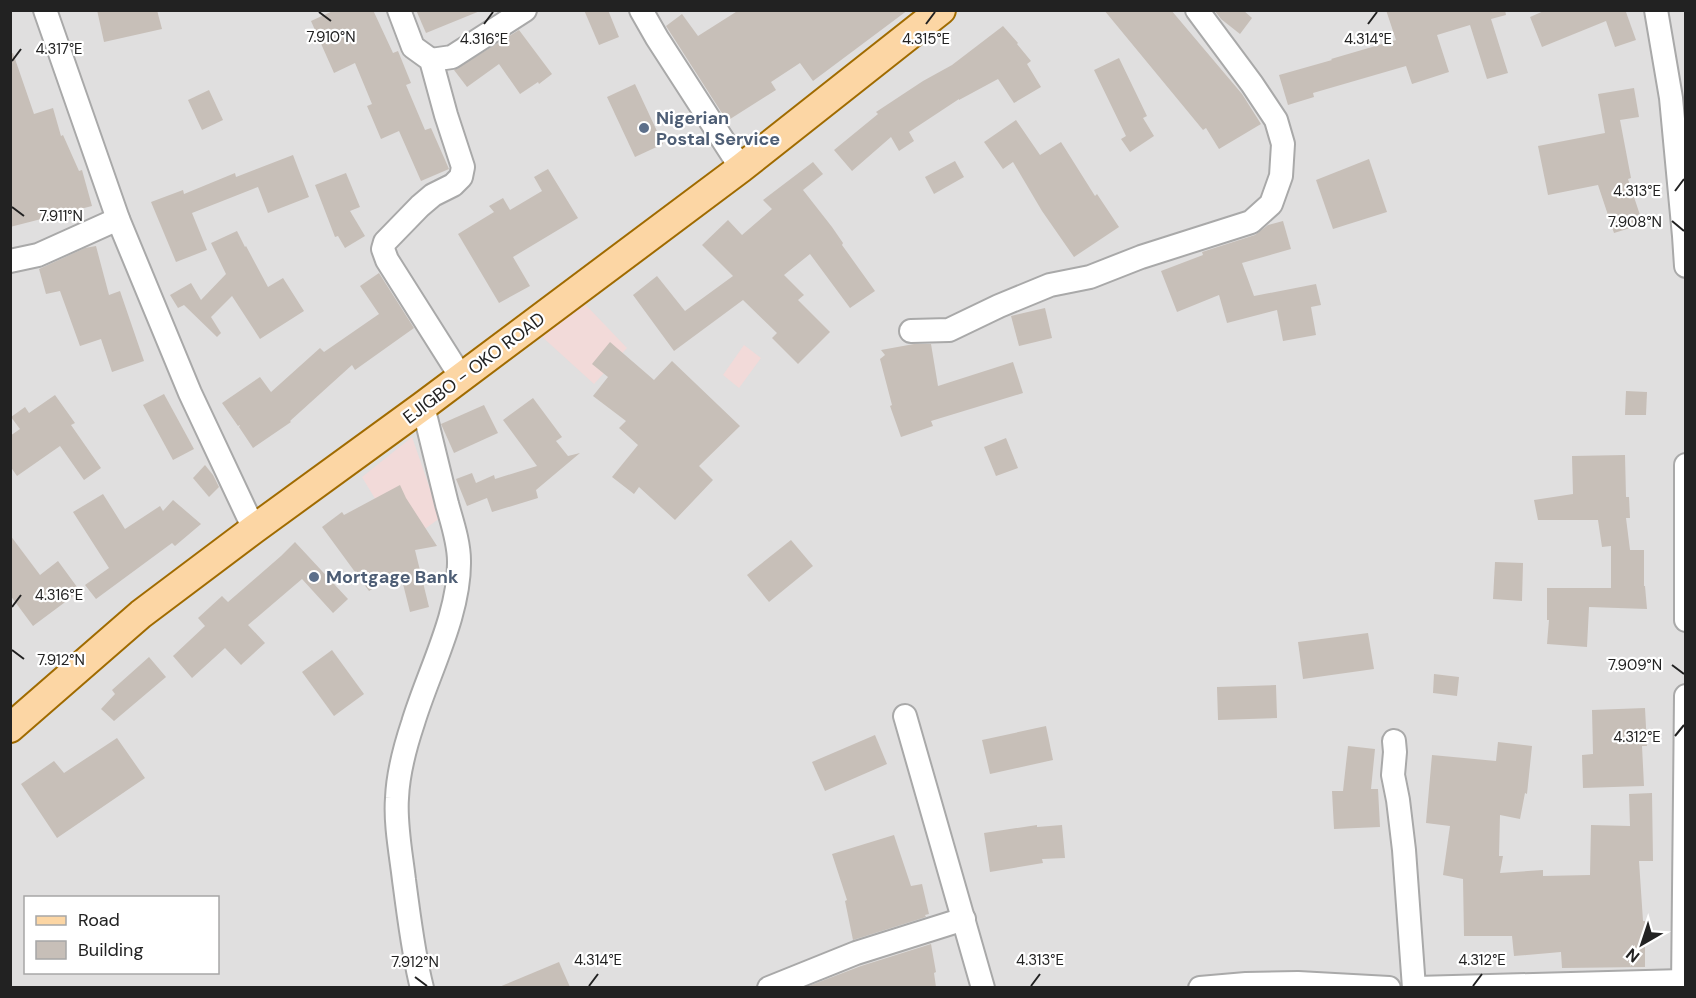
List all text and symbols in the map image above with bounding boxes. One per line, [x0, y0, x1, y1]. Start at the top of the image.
text: 7.910°N [306, 27, 356, 47]
text: 4.316°E [460, 29, 508, 49]
text: 4.315°E [902, 29, 950, 49]
text: 4.314°E [1344, 29, 1392, 49]
text: 4.317°E [36, 39, 83, 59]
place label: Nigerian Postal Service [656, 106, 780, 151]
marker: Nigerian Postal Service [637, 121, 651, 135]
text: 4.313°E [1613, 181, 1661, 201]
text: 7.911°N [39, 206, 83, 226]
text: 7.908°N [1608, 212, 1662, 232]
street label: EJIGBO - OKO ROAD [398, 307, 550, 429]
place label: Mortgage Bank [326, 565, 459, 589]
marker: Mortgage Bank [307, 570, 321, 584]
text: 4.316°E [35, 585, 83, 605]
text: 7.912°N [37, 650, 85, 670]
text: 7.909°N [1608, 655, 1662, 675]
text: 4.312°E [1613, 727, 1661, 747]
legend [24, 896, 219, 974]
text: Road [78, 908, 120, 932]
north arrow [1612, 914, 1672, 974]
text: Building [78, 938, 143, 962]
text: N [1622, 943, 1644, 967]
text: 4.314°E [574, 950, 622, 970]
text: 4.313°E [1016, 950, 1064, 970]
text: 4.312°E [1458, 950, 1506, 970]
text: 7.912°N [391, 952, 439, 972]

